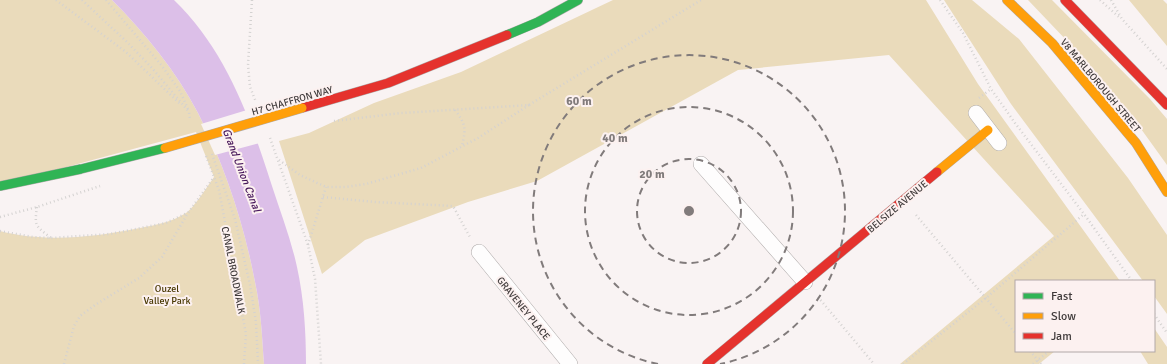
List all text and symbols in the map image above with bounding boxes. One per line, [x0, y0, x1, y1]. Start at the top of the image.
street label: V8 MARLBOROUGH STREET [1058, 37, 1143, 135]
street label: H7 CHAFFRON WAY [250, 84, 334, 118]
text: 60 m [566, 94, 592, 109]
water label: Grand Union Canal [220, 127, 264, 214]
text: 40 m [602, 131, 628, 146]
text: 20 m [639, 167, 665, 182]
street label: BELSIZE AVENUE [865, 178, 930, 235]
centre of rings [682, 204, 696, 218]
street label: CANAL BROADWALK [219, 225, 247, 315]
street label: GRAVENEY PLACE [494, 275, 553, 343]
legend [1015, 280, 1155, 352]
park label: Ouzel Valley Park [143, 283, 191, 307]
text: Fast [1051, 289, 1072, 304]
text: Slow [1051, 309, 1076, 324]
text: Jam [1051, 329, 1072, 344]

